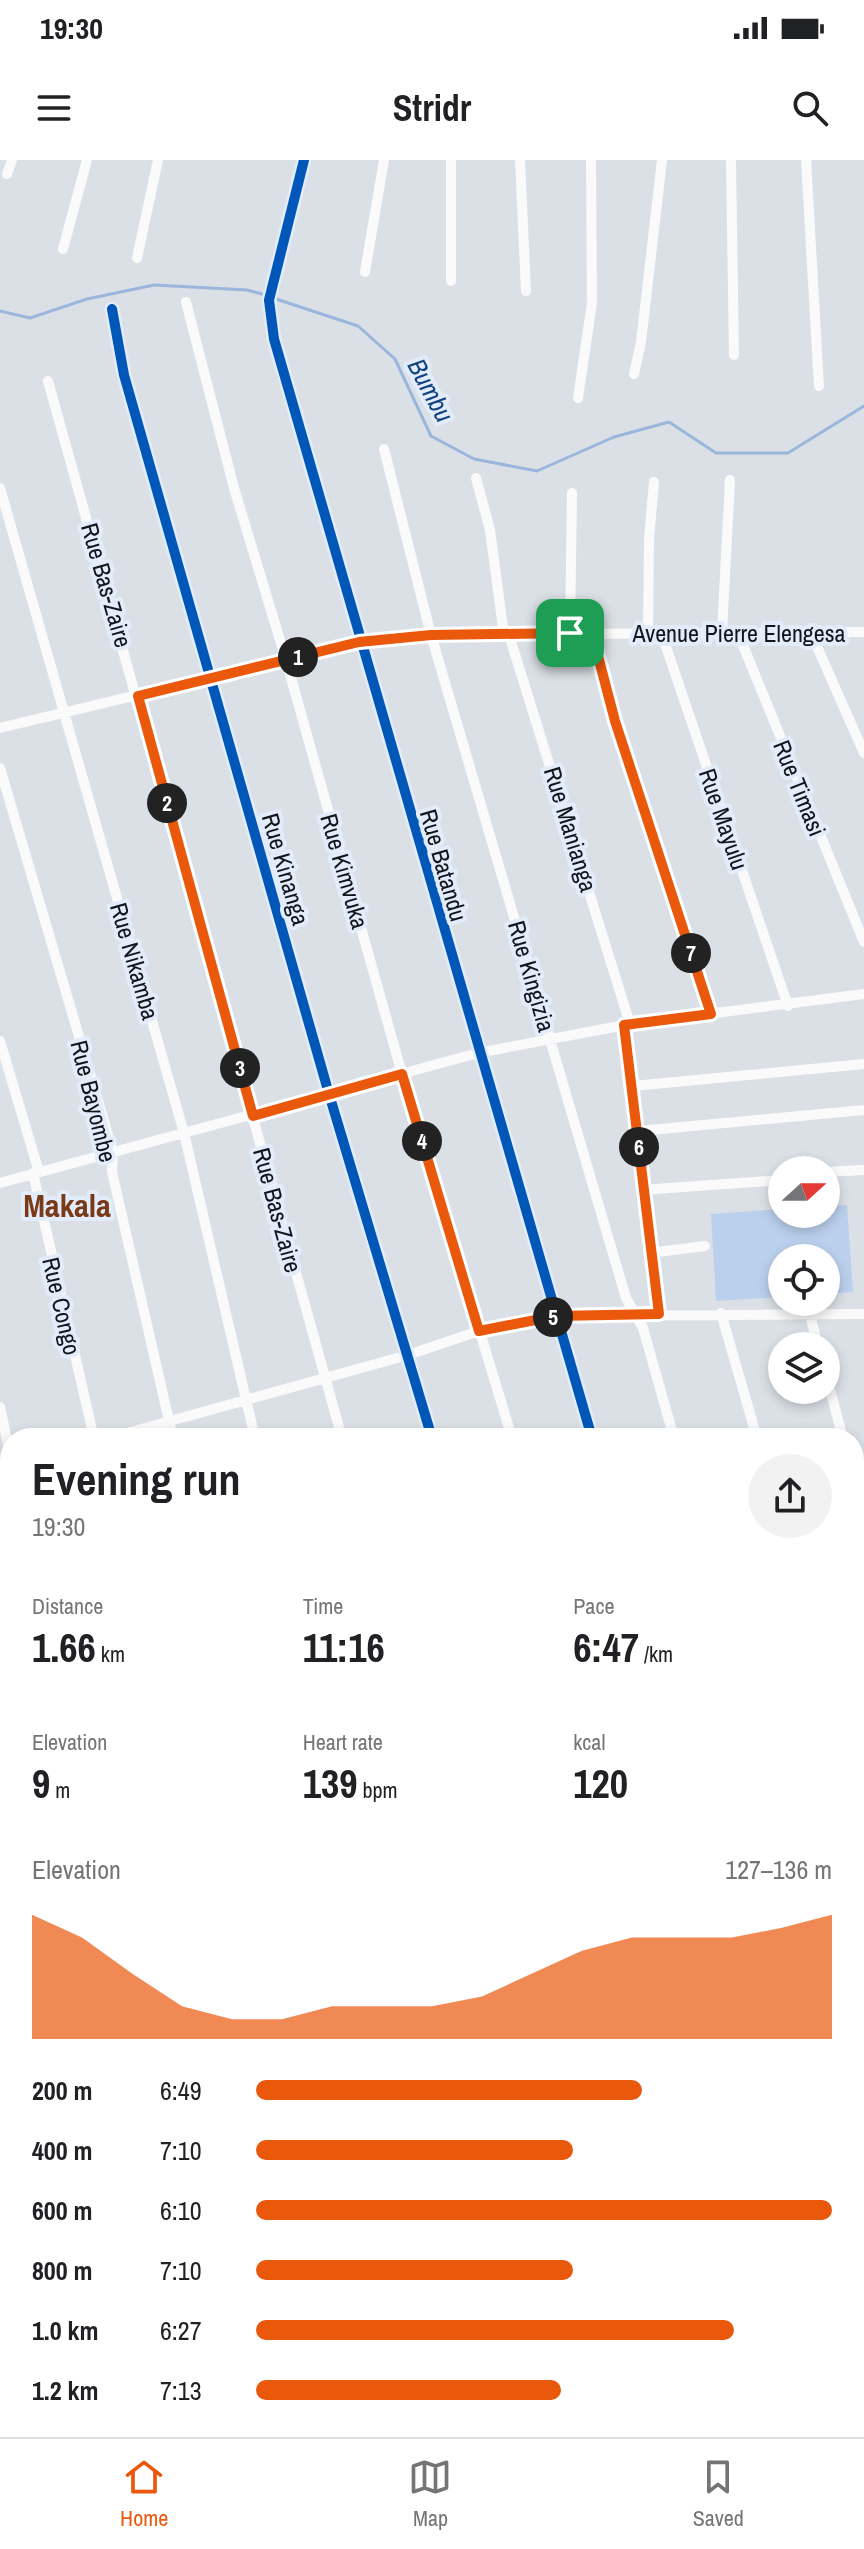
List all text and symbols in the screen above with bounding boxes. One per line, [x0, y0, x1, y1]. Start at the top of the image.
text: 19:30 [40, 8, 103, 48]
text: Stridr [393, 84, 471, 132]
icon: menu [32, 86, 76, 130]
icon: search [788, 86, 832, 130]
water label: Bumbu [400, 352, 462, 428]
street label: Rue Bas-Zaire [74, 519, 140, 651]
pin [536, 599, 604, 667]
icon: arrive [548, 611, 592, 655]
street label: Avenue Pierre Elengesa [632, 617, 846, 649]
pin: 1 [278, 637, 318, 677]
text: 1 [293, 642, 303, 672]
street label: Rue Timasi [766, 735, 834, 841]
street label: Rue Manianga [537, 763, 605, 895]
street label: Rue Mayulu [692, 764, 756, 874]
pin: 2 [147, 783, 187, 823]
text: 2 [162, 788, 172, 818]
street label: Rue Batandu [413, 805, 475, 925]
street label: Rue Kinanga [255, 809, 317, 929]
street label: Rue Kimvuka [313, 810, 377, 932]
street label: Rue Nikamba [103, 899, 167, 1023]
street label: Rue Kingizia [501, 917, 563, 1035]
pin: 7 [671, 933, 711, 973]
text: 7 [686, 938, 696, 968]
street label: Rue Bayombe [63, 1037, 125, 1165]
pin: 3 [220, 1048, 260, 1088]
text: 3 [235, 1053, 245, 1083]
pin: 4 [402, 1121, 442, 1161]
text: 4 [417, 1126, 427, 1156]
pin: 6 [619, 1127, 659, 1167]
text: 6 [634, 1132, 644, 1162]
street label: Rue Bas-Zaire [246, 1144, 310, 1276]
north arrow [768, 1156, 840, 1228]
map controls [768, 1156, 840, 1404]
district label: Makala [23, 1184, 111, 1227]
button: locate [768, 1244, 840, 1316]
street label: Rue Congo [35, 1254, 89, 1358]
pin: 5 [533, 1297, 573, 1337]
text: 5 [548, 1302, 558, 1332]
button: layers [768, 1332, 840, 1404]
text: Evening run [32, 1449, 241, 1509]
button: share [748, 1454, 832, 1538]
text: 19:30 [32, 1509, 85, 1544]
text: Distance [32, 1591, 103, 1621]
text: Time [303, 1591, 343, 1621]
text: Pace [573, 1591, 614, 1621]
text: 1.66 [32, 1621, 96, 1674]
text: 11:16 [303, 1621, 385, 1674]
text: 6:47 [573, 1621, 639, 1674]
text: km [96, 1639, 125, 1669]
text: /km [639, 1639, 673, 1669]
text: Elevation [32, 1727, 107, 1757]
text: Heart rate [303, 1727, 383, 1757]
text: kcal [573, 1727, 605, 1757]
text: 9 [32, 1757, 50, 1810]
text: 139 [303, 1757, 357, 1810]
text: 120 [573, 1757, 628, 1810]
text: m [50, 1775, 70, 1805]
text: bpm [357, 1775, 398, 1805]
text: Elevation [32, 1852, 121, 1887]
text: 127–136 m [725, 1852, 832, 1887]
text: 200 m [32, 2073, 92, 2108]
text: 6:49 [160, 2073, 202, 2108]
text: 400 m [32, 2133, 92, 2168]
text: 7:10 [160, 2133, 202, 2168]
text: 600 m [32, 2193, 92, 2228]
text: 6:10 [160, 2193, 202, 2228]
text: 800 m [32, 2253, 92, 2288]
text: 7:10 [160, 2253, 202, 2288]
text: 1.0 km [32, 2313, 98, 2348]
text: 6:27 [160, 2313, 202, 2348]
text: 1.2 km [32, 2373, 98, 2408]
text: 7:13 [160, 2373, 202, 2408]
tab: Home [120, 2455, 168, 2533]
tab: Map [408, 2455, 452, 2533]
tab: Saved [693, 2455, 744, 2533]

